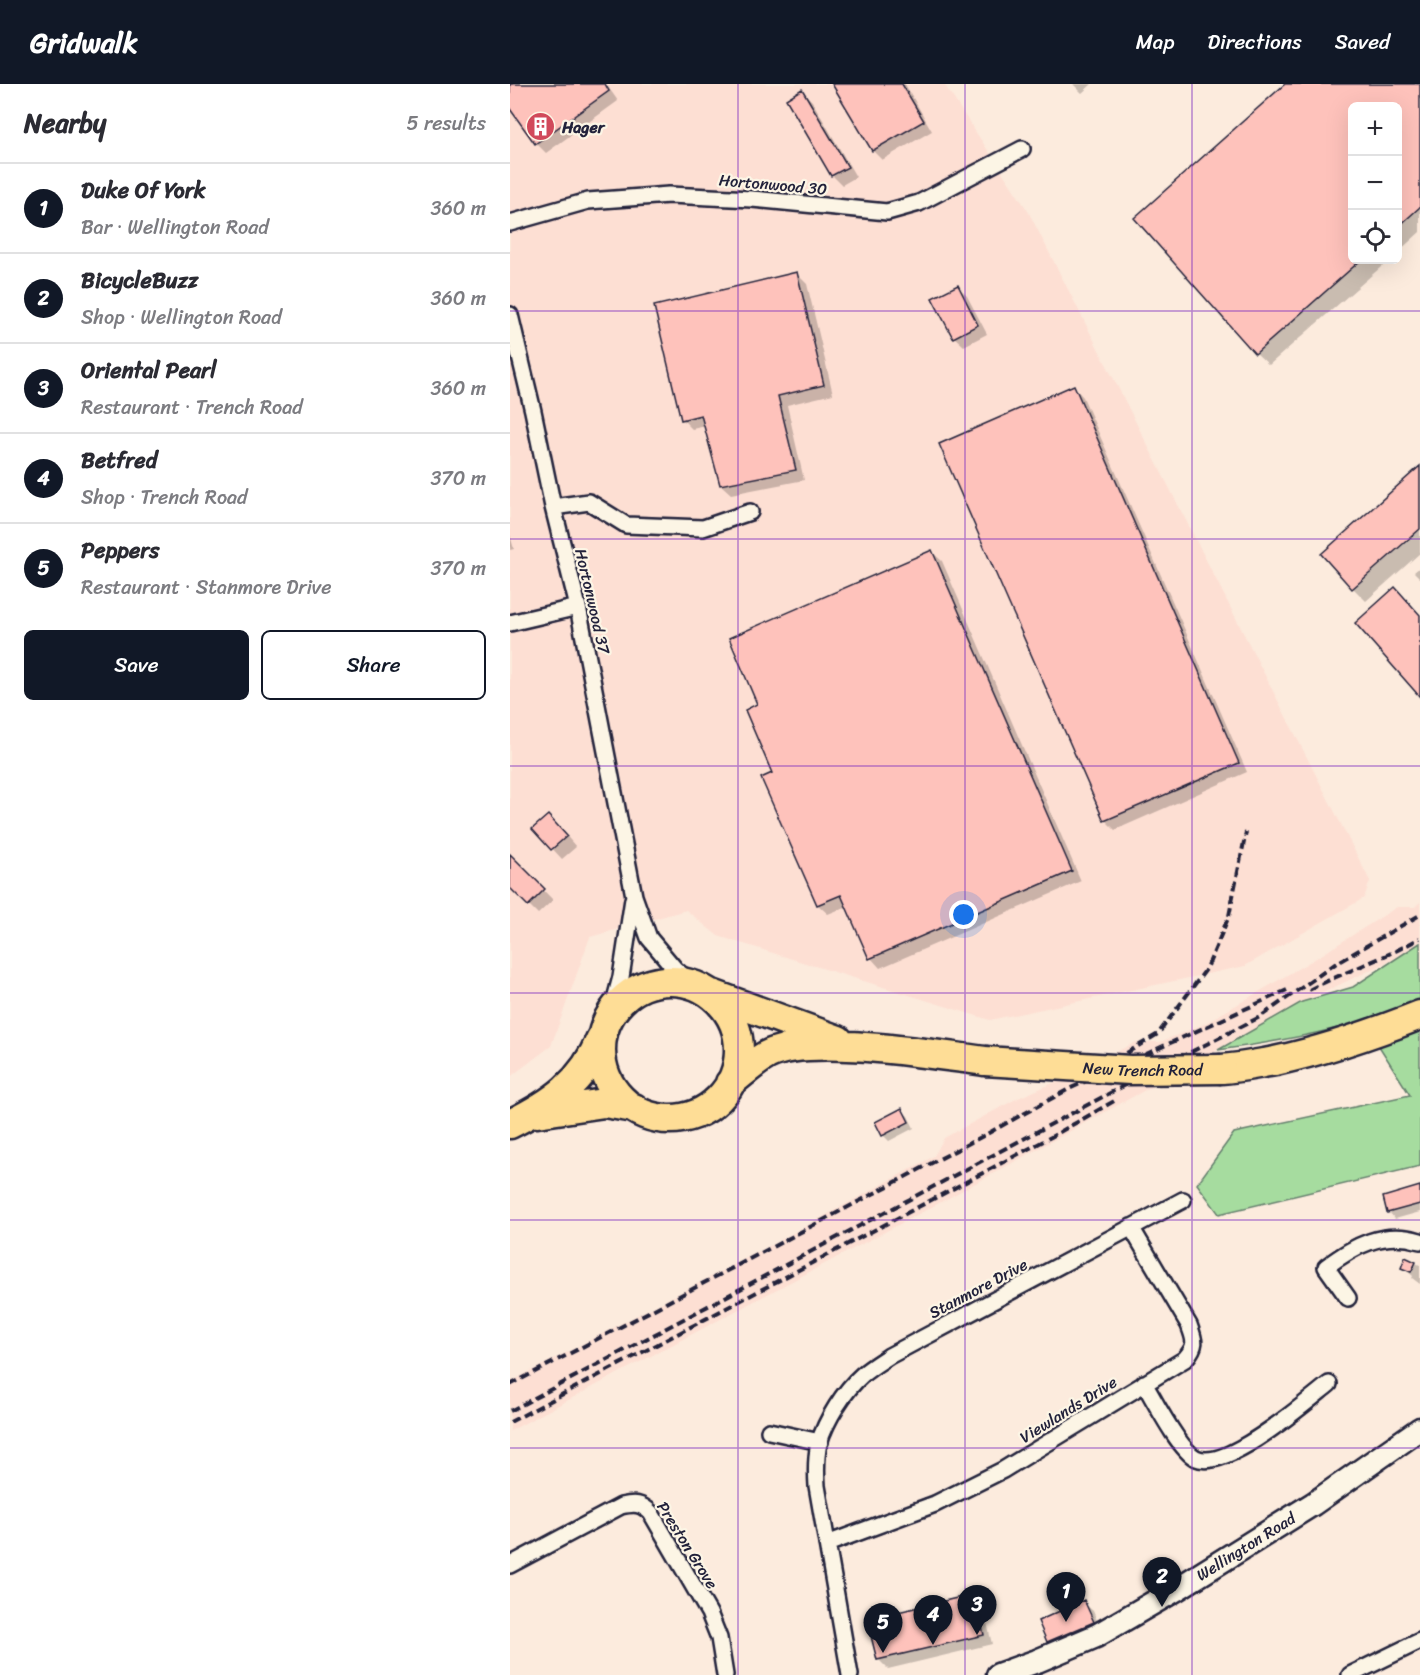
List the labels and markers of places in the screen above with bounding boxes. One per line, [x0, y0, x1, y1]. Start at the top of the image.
building icon: Hager [525, 111, 557, 143]
place label: Hager [561, 113, 606, 142]
pin: 2 [1142, 1558, 1182, 1607]
pin: 1 [1046, 1572, 1086, 1622]
pin: 3 [958, 1586, 996, 1635]
pin: 4 [914, 1596, 952, 1645]
pin: 5 [864, 1604, 902, 1653]

